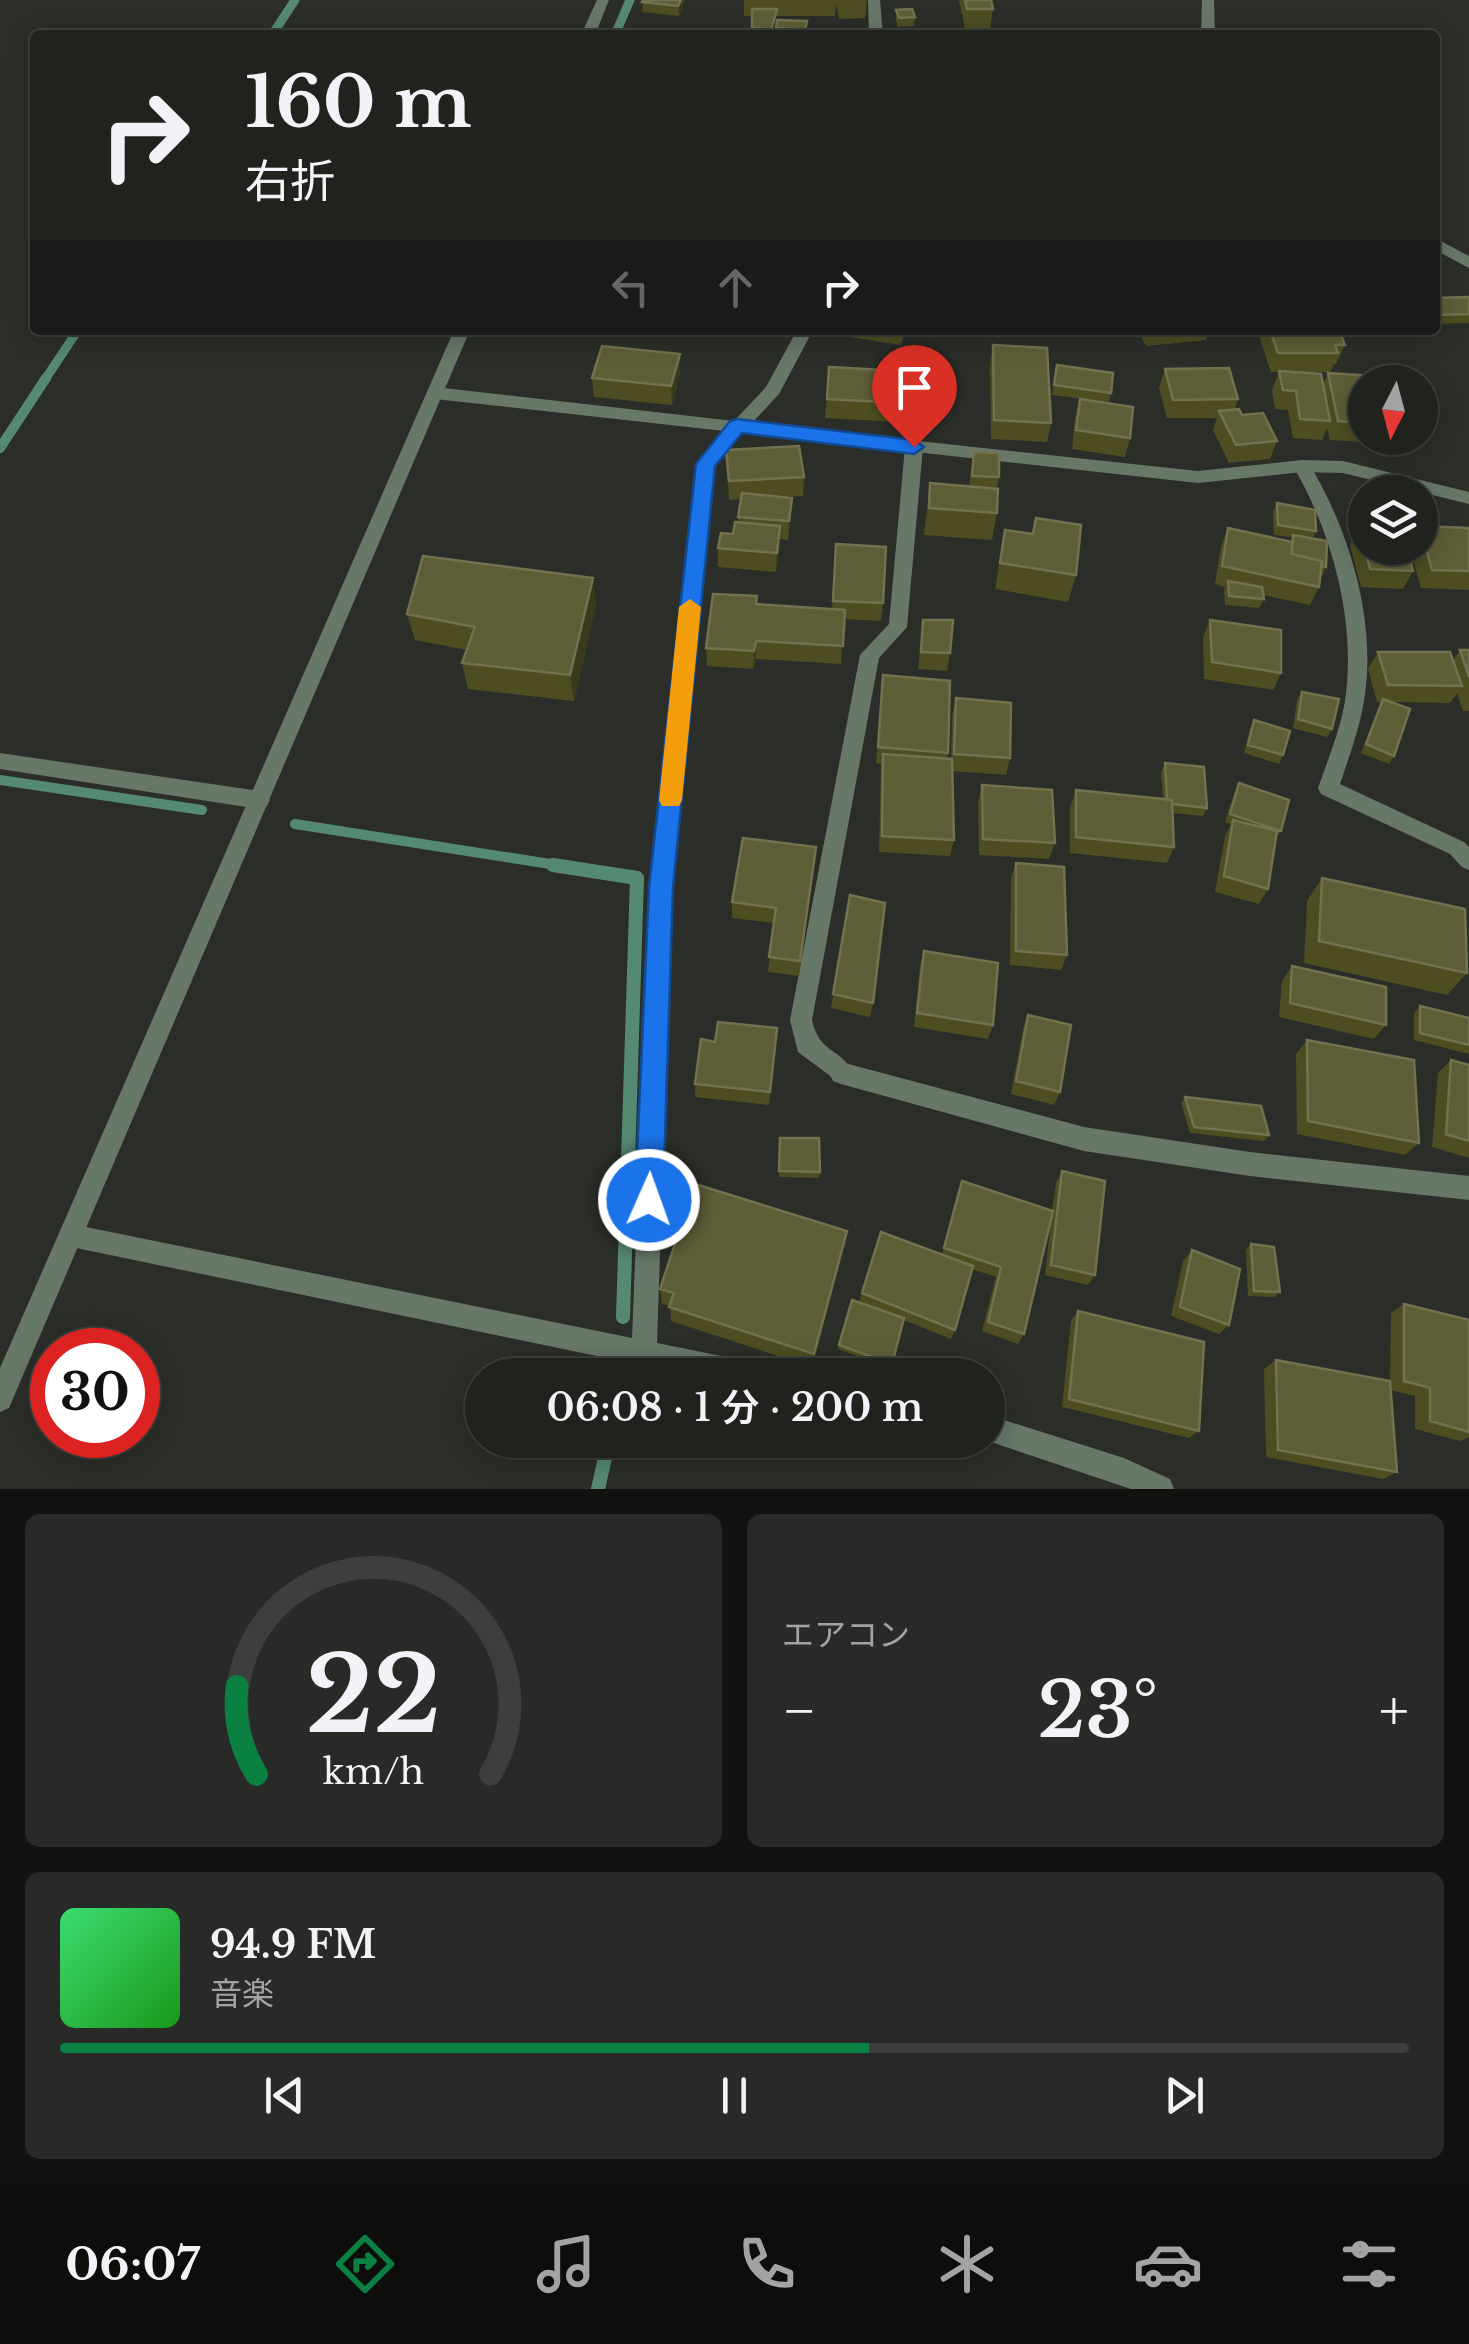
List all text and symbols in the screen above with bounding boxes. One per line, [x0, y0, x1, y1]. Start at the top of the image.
text: 160 m [245, 59, 472, 146]
icon: right [80, 70, 210, 200]
text: 右折 [245, 153, 335, 209]
icon: left [603, 260, 658, 315]
icon: ahead [708, 260, 763, 315]
icon: right [813, 260, 868, 315]
pin [872, 345, 957, 448]
icon: arrive [887, 360, 942, 415]
north arrow [1348, 365, 1438, 455]
map controls [1348, 365, 1438, 565]
button: layers [1348, 475, 1438, 565]
position arrow [597, 1148, 701, 1252]
speed limit sign: 30 [30, 1328, 160, 1458]
text: 06:08 · 1 分 · 200 m [547, 1384, 923, 1431]
text: エアコン [782, 1615, 910, 1655]
text: 22 [306, 1631, 441, 1760]
text: 23° [1038, 1664, 1158, 1757]
text: − [782, 1677, 817, 1745]
text: + [1379, 1677, 1409, 1745]
text: km/h [323, 1749, 424, 1794]
text: 94.9 FM [210, 1921, 376, 1968]
text: 音楽 [210, 1974, 274, 2014]
icon: previous [257, 2068, 312, 2123]
icon: pause [707, 2068, 762, 2123]
icon: next [1157, 2068, 1212, 2123]
icon: directions [330, 2229, 400, 2299]
icon: music [531, 2229, 601, 2299]
icon: phone [732, 2229, 802, 2299]
icon: climate [932, 2229, 1002, 2299]
icon: car [1133, 2229, 1203, 2299]
icon: filters [1334, 2229, 1404, 2299]
text: 06:07 [65, 2236, 200, 2292]

